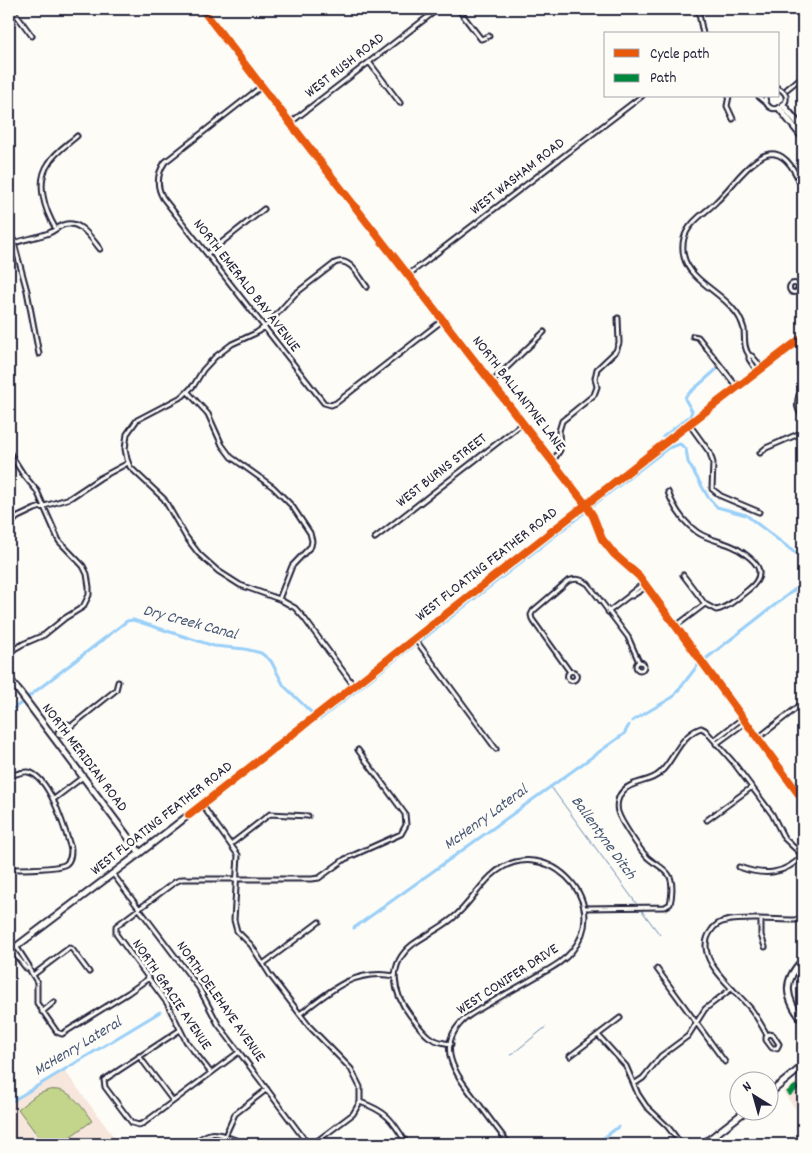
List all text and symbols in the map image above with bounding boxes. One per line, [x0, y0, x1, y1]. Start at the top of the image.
street label: WEST RUSH ROAD [301, 28, 390, 104]
legend [604, 32, 780, 98]
text: Cycle path [650, 44, 710, 66]
text: Path [650, 68, 676, 90]
street label: WEST WASHAM ROAD [466, 133, 570, 221]
street label: NORTH EMERALD BAY AVENUE [187, 215, 305, 357]
street label: NORTH BALLANTYNE LANE [466, 332, 570, 457]
street label: WEST BURNS STREET [392, 428, 492, 514]
street label: WEST FLOATING FEATHER ROAD [411, 502, 563, 628]
water label: Dry Creek Canal [140, 599, 241, 647]
street label: NORTH MERIDIAN ROAD [36, 699, 132, 817]
street label: WEST FLOATING FEATHER ROAD [86, 756, 238, 882]
water label: McHenry Lateral [439, 779, 534, 856]
water label: Ballentyne Ditch [565, 791, 642, 885]
street label: NORTH GRACIE AVENUE [126, 935, 216, 1055]
street label: NORTH DELEHAYE AVENUE [170, 937, 270, 1067]
street label: WEST CONIFER DRIVE [453, 939, 563, 1021]
water label: McHenry Lateral [30, 1011, 127, 1082]
north arrow [730, 1070, 780, 1120]
text: N [739, 1077, 756, 1097]

